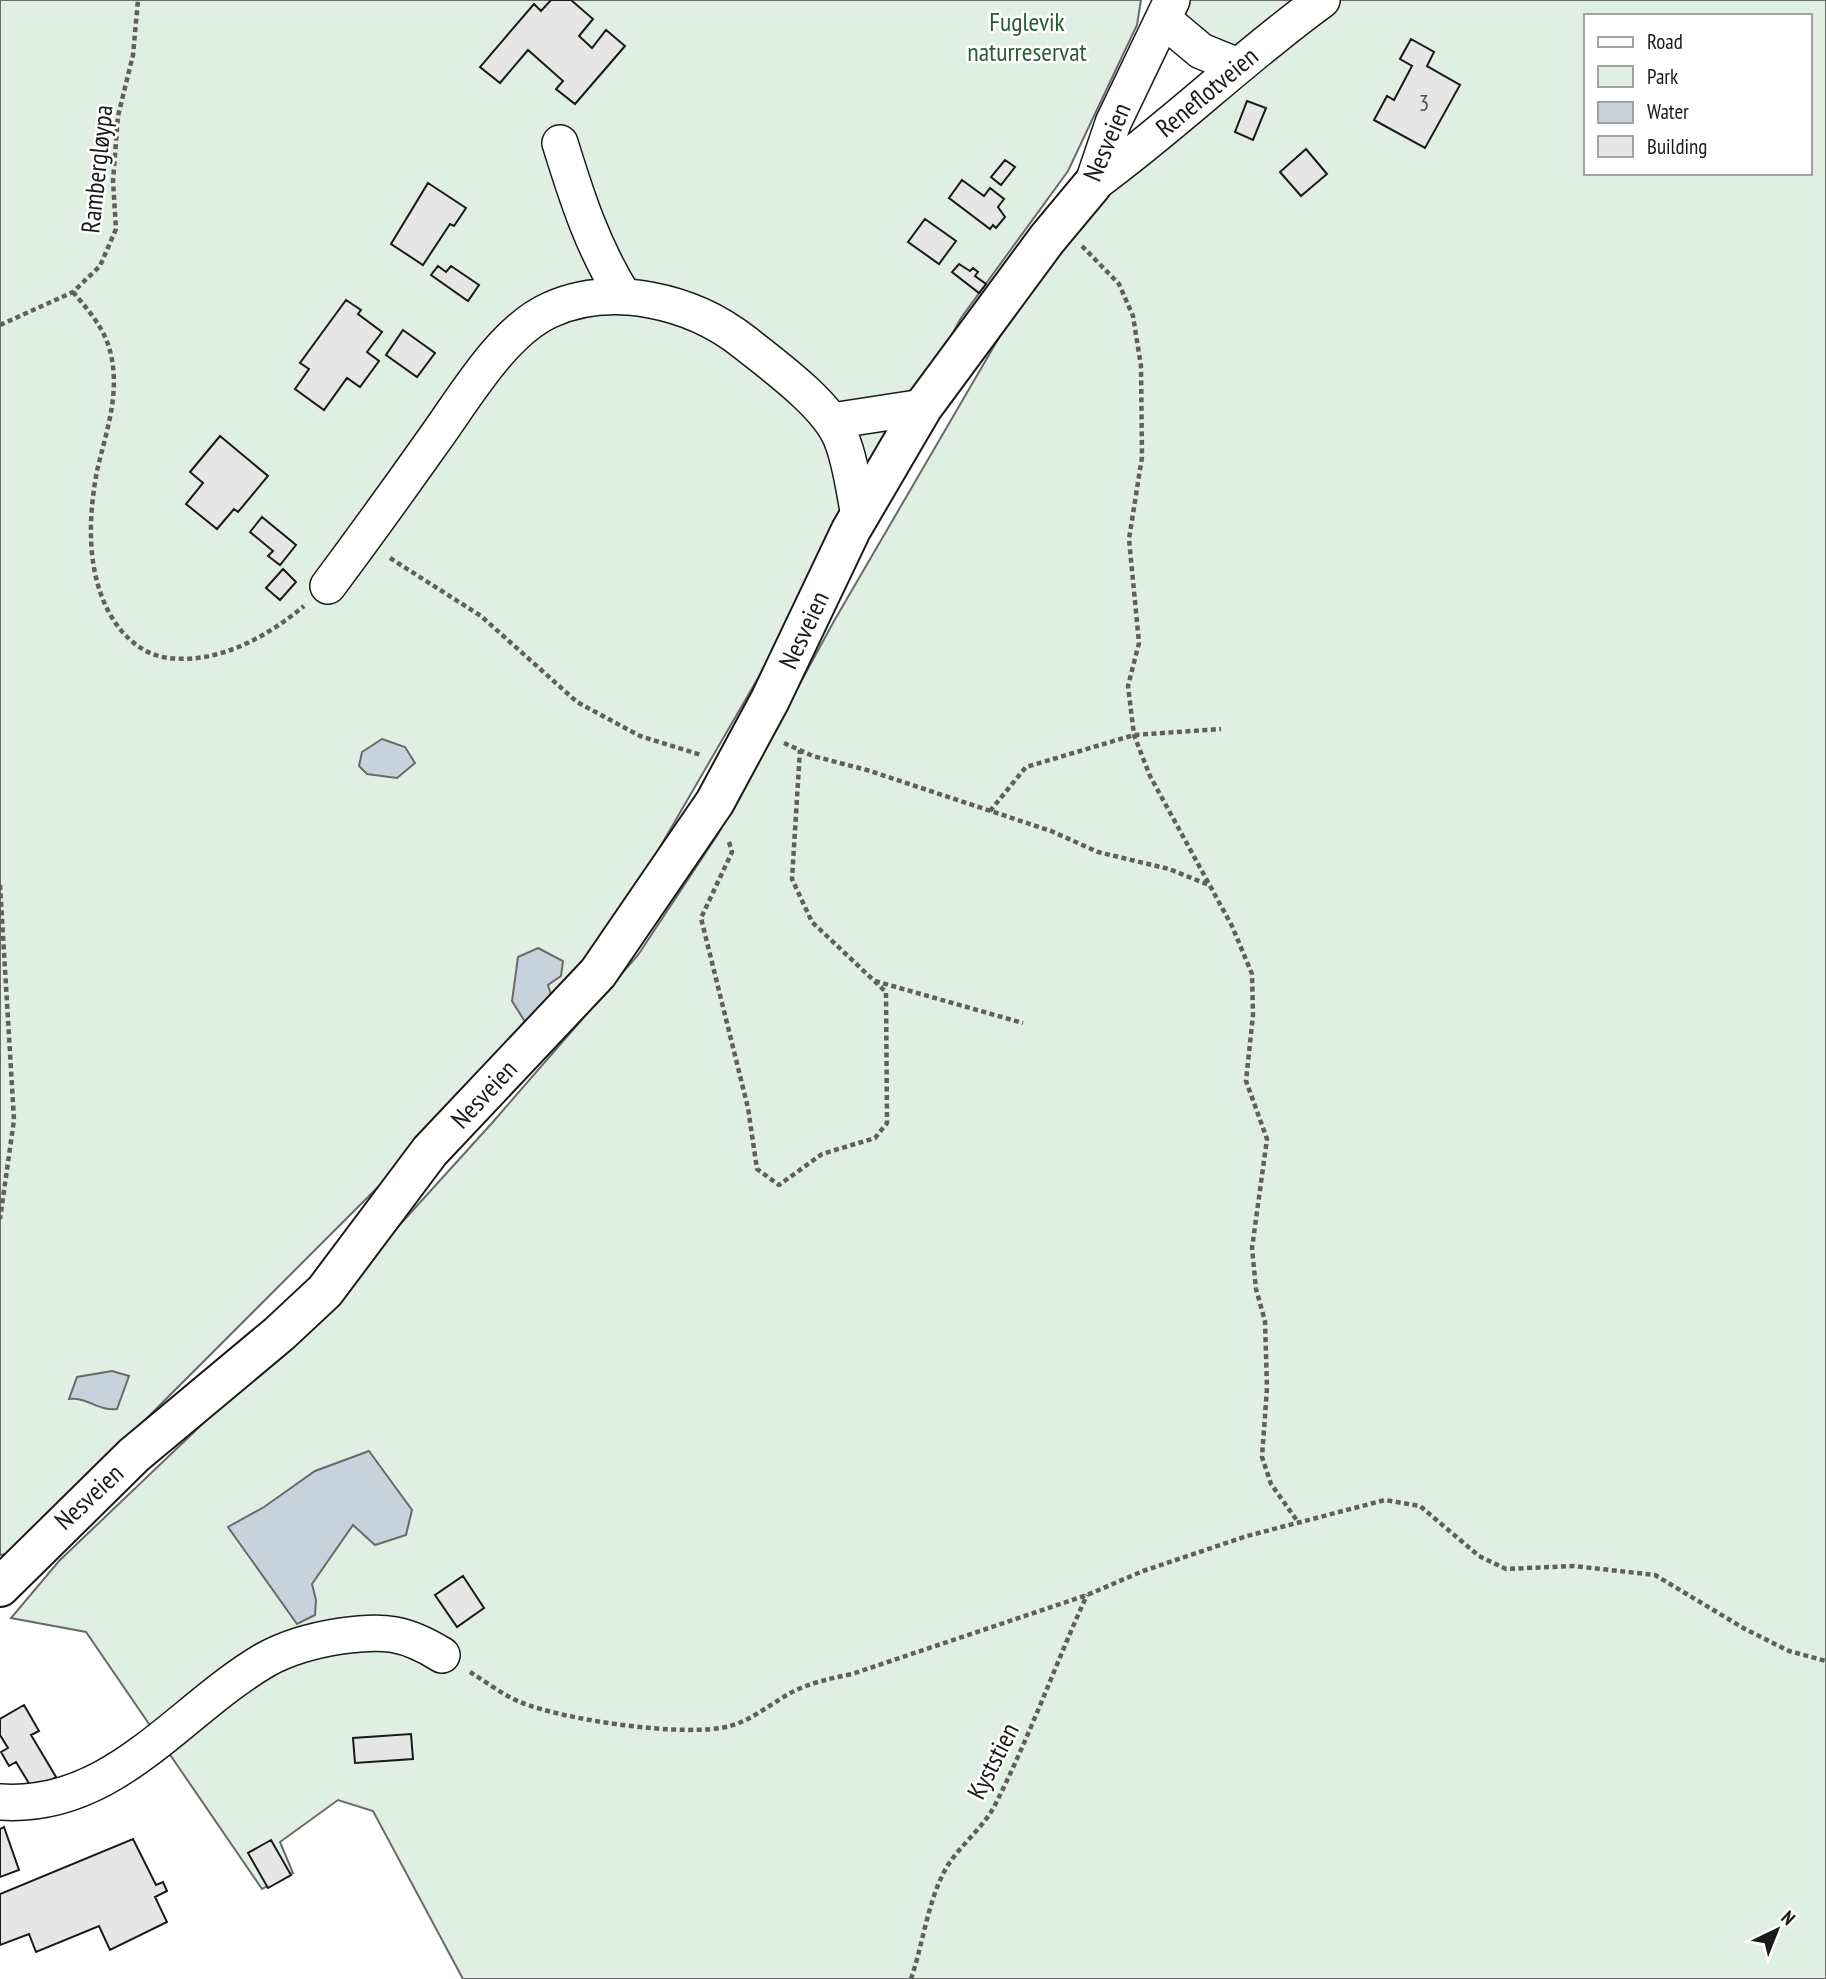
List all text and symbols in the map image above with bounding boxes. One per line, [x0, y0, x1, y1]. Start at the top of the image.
park label: Fuglevik naturreservat [967, 5, 1087, 68]
legend [1584, 14, 1812, 175]
text: Road [1647, 28, 1683, 55]
street label: Reneflotveien [1149, 39, 1265, 144]
text: Park [1647, 63, 1678, 90]
house number: 3 [1419, 88, 1429, 117]
street label: Nesveien [1075, 98, 1138, 186]
text: Water [1647, 98, 1689, 125]
street label: Rambergløypa [73, 103, 120, 235]
text: Building [1647, 133, 1707, 160]
street label: Nesveien [771, 586, 836, 674]
street label: Nesveien [444, 1052, 524, 1135]
street label: Nesveien [47, 1457, 130, 1537]
street label: Kyststien [959, 1717, 1026, 1804]
north arrow [1742, 1895, 1812, 1965]
text: N [1777, 1905, 1801, 1930]

